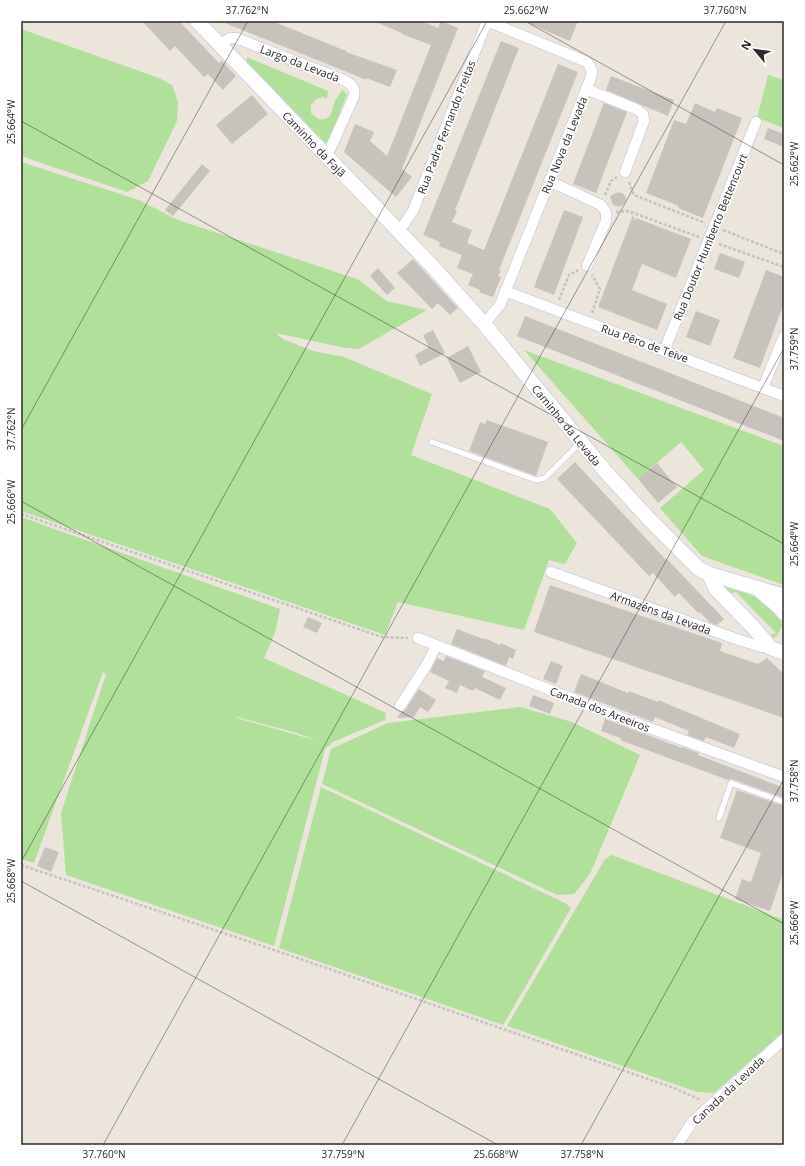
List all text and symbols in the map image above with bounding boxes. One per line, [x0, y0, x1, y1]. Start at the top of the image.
text: 37.762°N [225, 3, 269, 17]
text: 25.662°W [504, 3, 549, 17]
text: 37.760°N [703, 3, 747, 17]
north arrow [735, 30, 775, 70]
text: N [737, 37, 755, 52]
street label: Largo da Levada [258, 41, 342, 85]
street label: Rua Padre Fernando Freitas [414, 58, 478, 196]
street label: Rua Nova da Levada [538, 94, 590, 196]
text: 25.664°W [4, 99, 18, 144]
street label: Caminho da Fajã [280, 108, 350, 180]
text: 25.662°W [787, 141, 801, 186]
street label: Rua Doutor Humberto Bettencourt [670, 151, 750, 323]
street label: Rua Pêro de Teive [599, 320, 691, 366]
text: 37.759°N [787, 327, 801, 371]
street label: Caminho da Levada [529, 381, 605, 469]
text: 37.762°N [4, 407, 18, 451]
text: 25.666°W [4, 479, 18, 524]
text: 25.664°W [787, 521, 801, 566]
street label: Armazéns da Levada [609, 587, 713, 637]
street label: Canada dos Areeiros [548, 683, 652, 735]
text: 37.758°N [787, 759, 801, 803]
text: 25.668°W [4, 858, 18, 903]
text: 25.666°W [787, 900, 801, 945]
street label: Canada da Levada [689, 1053, 767, 1127]
text: 37.760°N [82, 1147, 126, 1161]
text: 37.759°N [321, 1147, 365, 1161]
text: 25.668°W [474, 1147, 519, 1161]
text: 37.758°N [560, 1147, 604, 1161]

